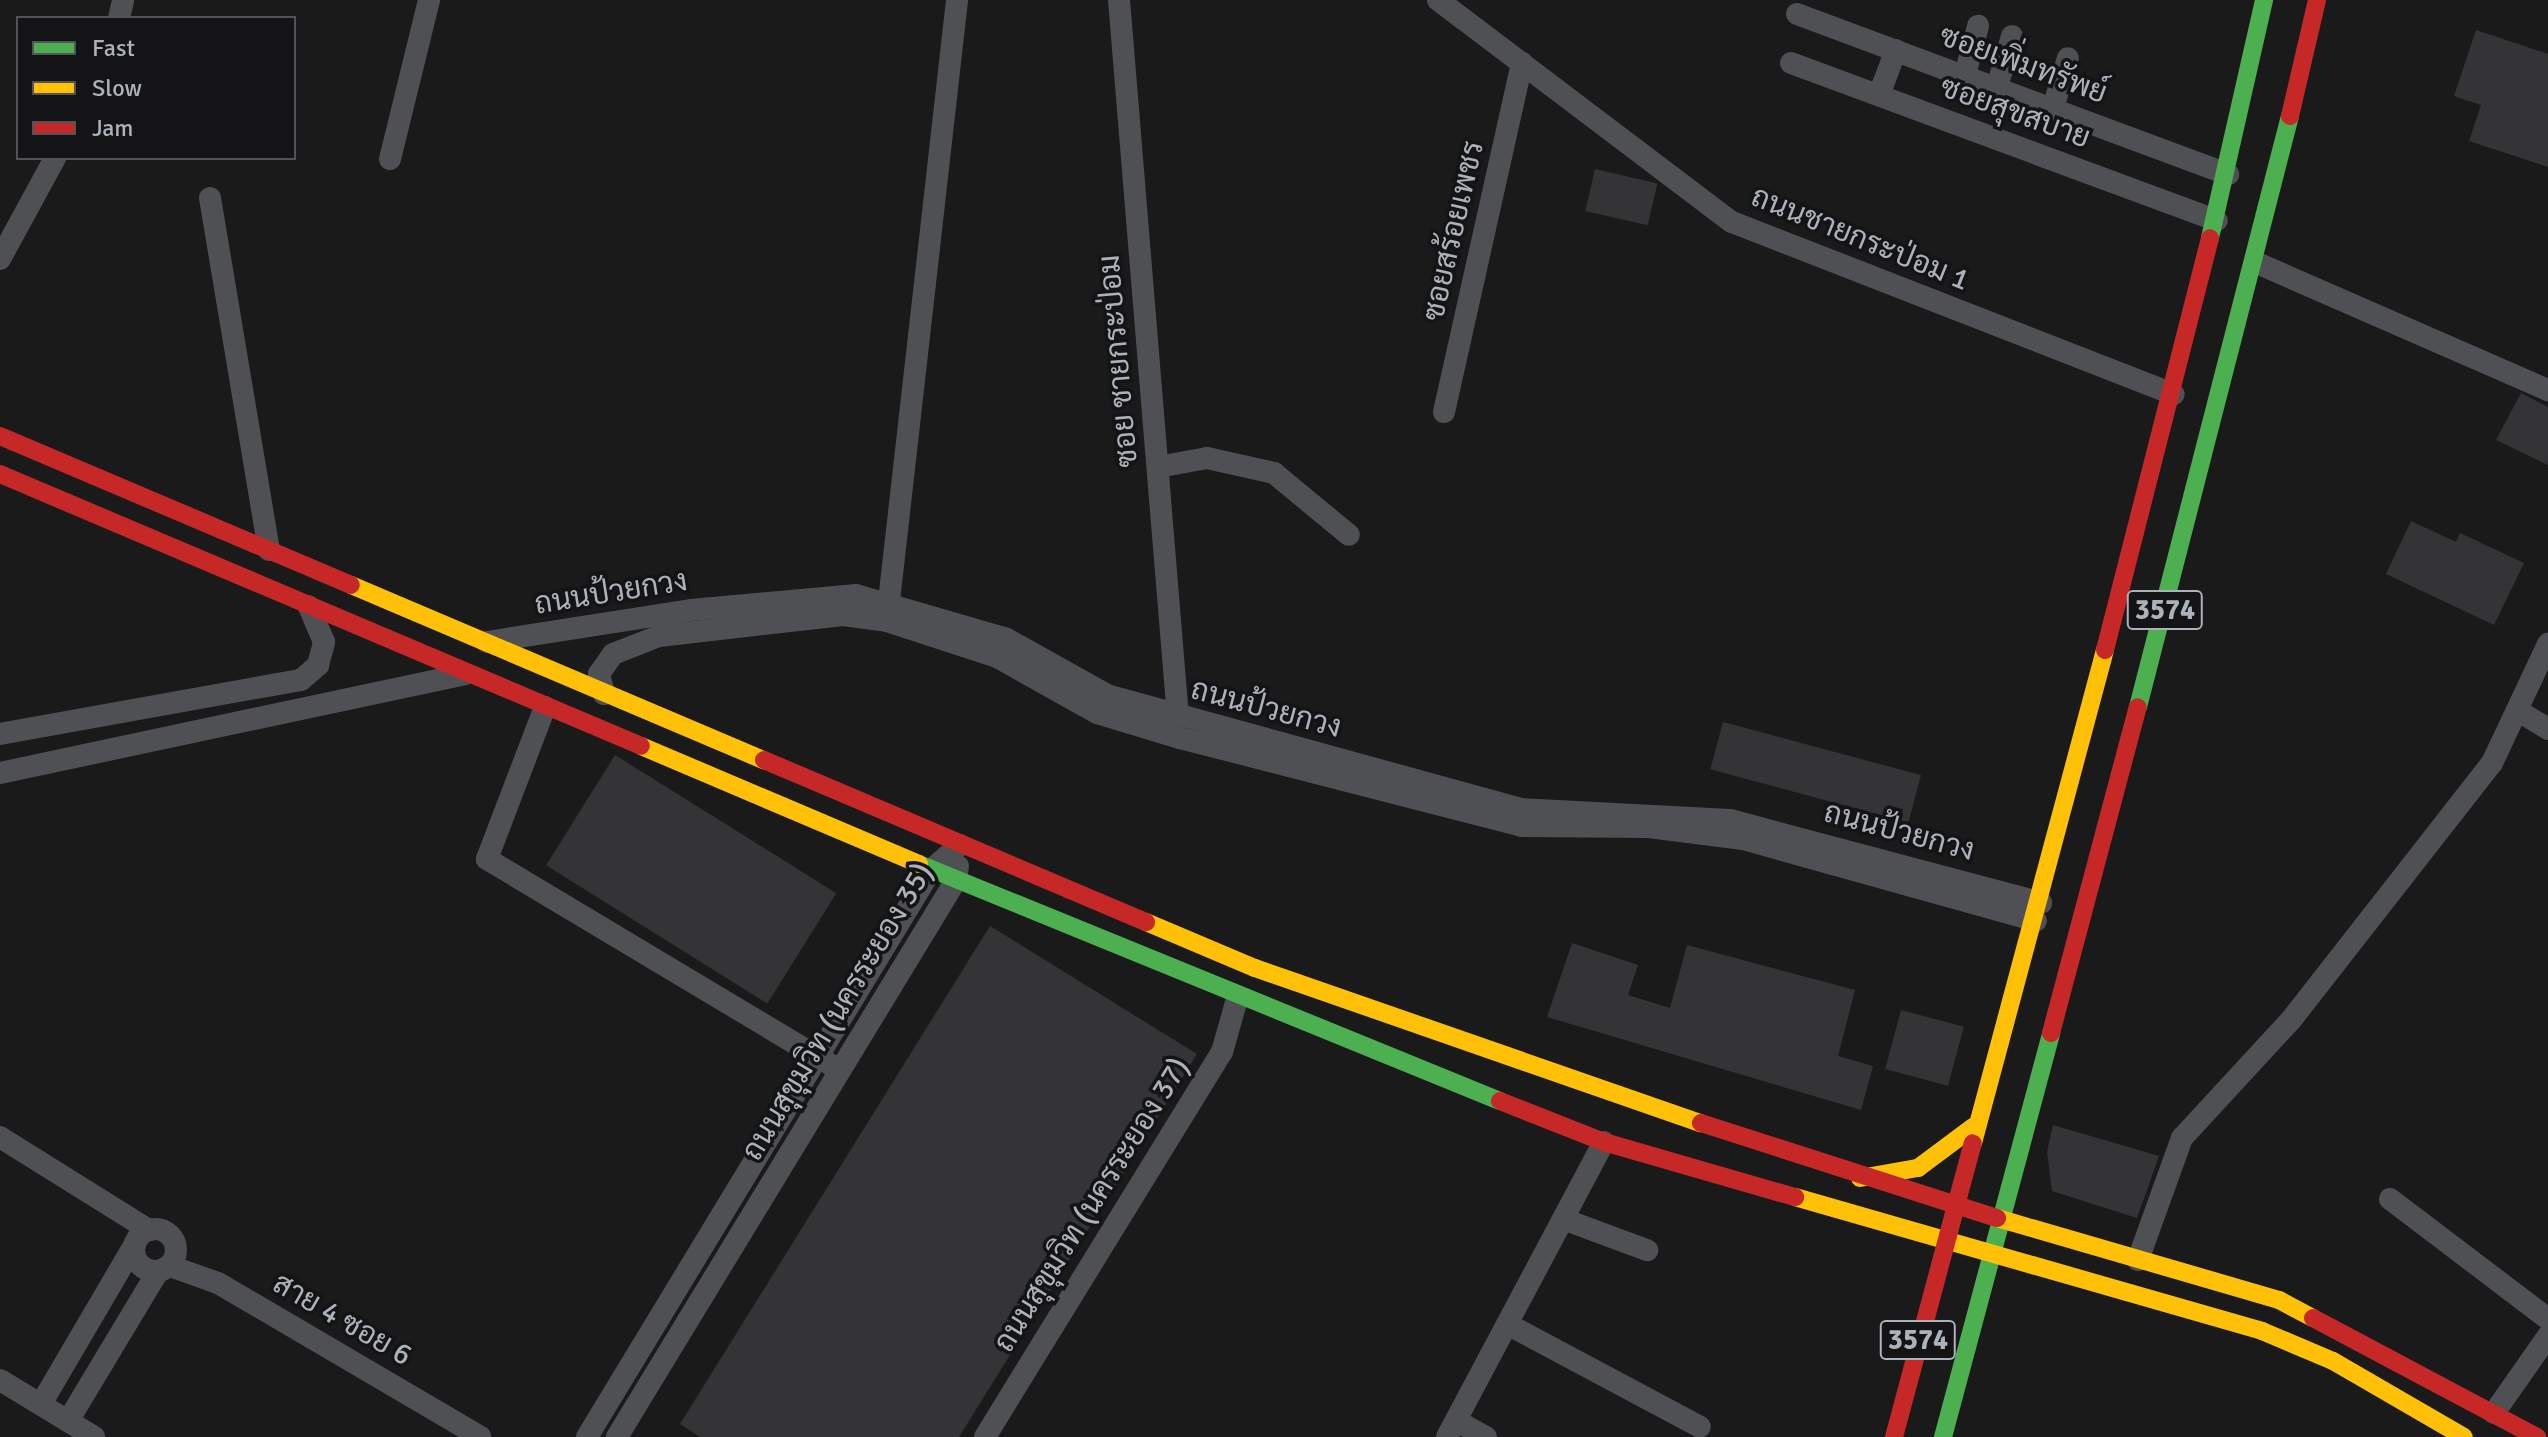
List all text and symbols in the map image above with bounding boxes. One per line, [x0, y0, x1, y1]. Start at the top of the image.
legend [16, 16, 296, 160]
street label: ซอยเพิ่มทรัพย์ [1934, 18, 2112, 112]
text: Fast [92, 33, 135, 63]
street label: ซอยสุขสบาย [1935, 69, 2095, 157]
text: Slow [92, 73, 142, 103]
text: Jam [92, 113, 133, 143]
street label: ซอยสร้อยเพชร [1416, 138, 1492, 324]
street label: ถนนชายกระป่อม 1 [1746, 179, 1974, 299]
street label: ซอย ชายกระป่อม [1092, 253, 1146, 469]
street label: ถนนป้วยกวง [532, 563, 690, 623]
road number: 3574 [2125, 586, 2205, 634]
street label: ถนนป้วยกวง [1187, 672, 1345, 746]
street label: ถนนป้วยกวง [1820, 795, 1978, 869]
street label: ถนนสุขุมวิท (นครระยอง 35) [735, 857, 941, 1167]
street label: ถนนสุขุมวิท (นครระยอง 37) [987, 1051, 1197, 1359]
street label: สาย 4 ซอย 6 [266, 1266, 418, 1374]
road number: 3574 [1878, 1316, 1958, 1364]

